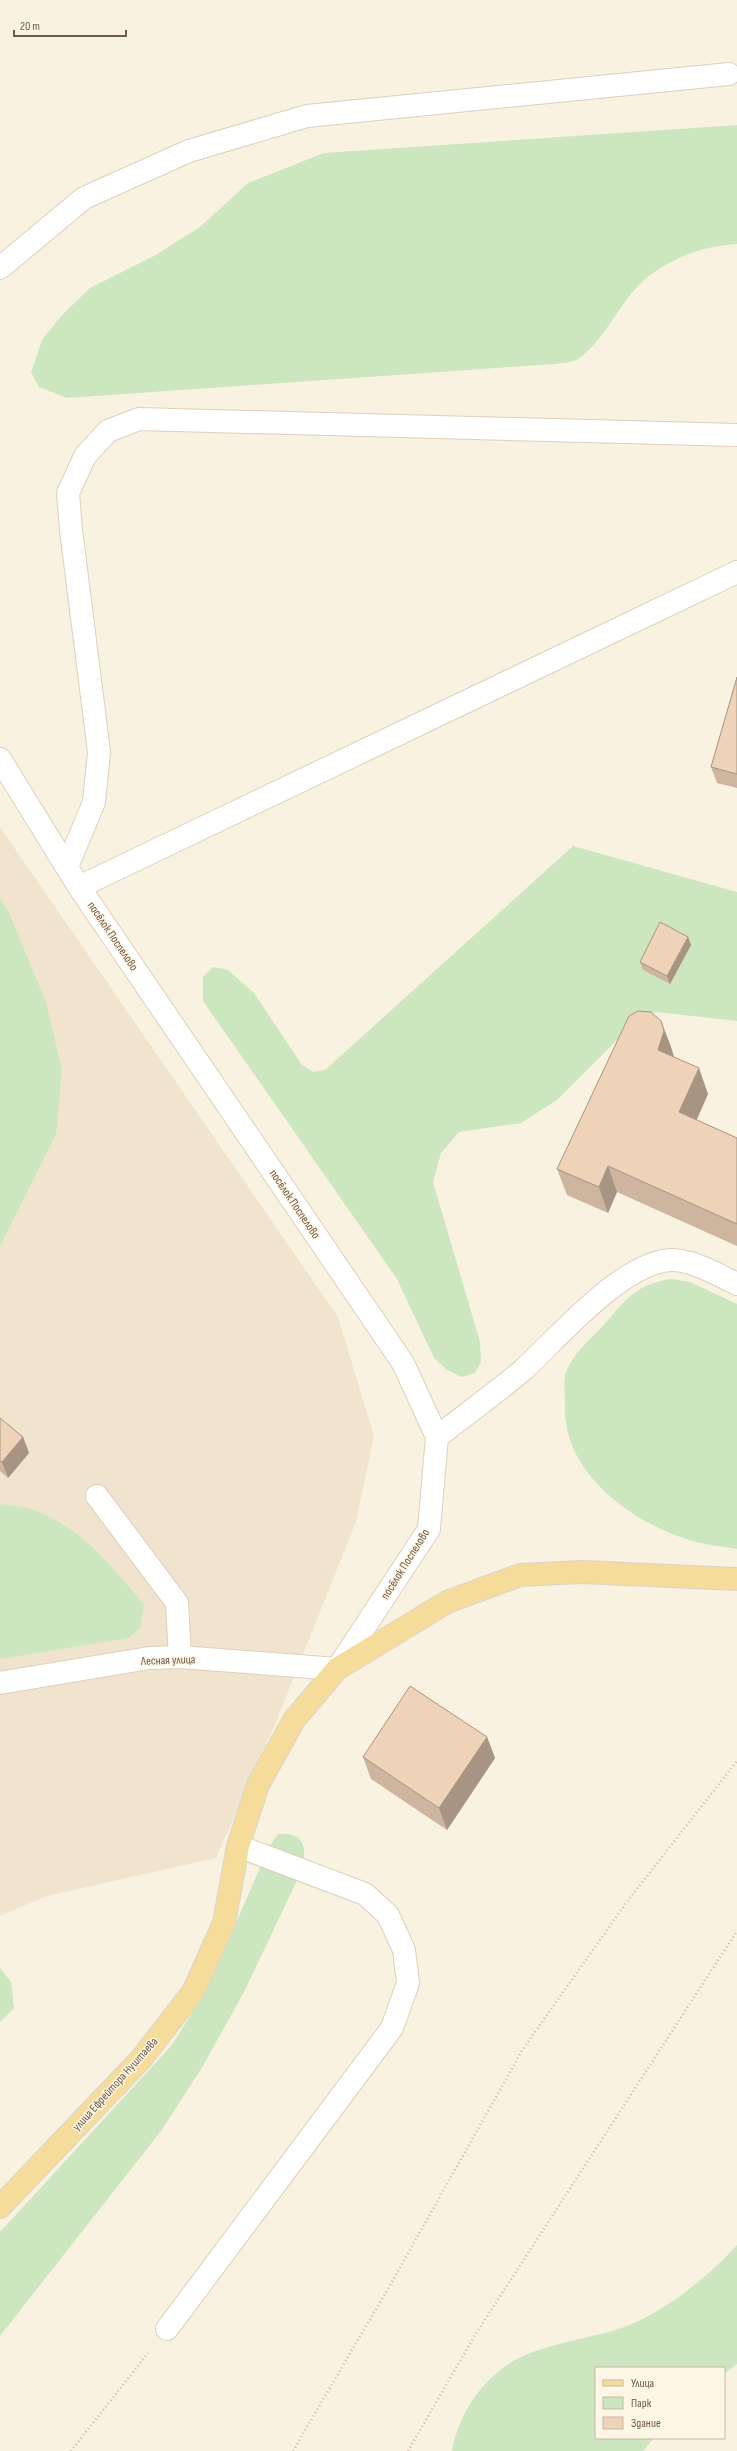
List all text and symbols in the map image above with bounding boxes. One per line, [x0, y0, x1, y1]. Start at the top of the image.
scale bar [14, 12, 126, 38]
text: 20 m [20, 19, 40, 34]
street label: посёлок Поспелово [84, 899, 141, 974]
street label: посёлок Поспелово [266, 1167, 323, 1242]
street label: посёлок Поспелово [378, 1526, 433, 1602]
street label: Лесная улица [140, 1652, 196, 1669]
street label: улица Ефрейтора Нуштаева [69, 2034, 162, 2134]
legend [595, 2367, 725, 2439]
text: Улица [631, 2376, 655, 2391]
text: Парк [631, 2396, 652, 2411]
text: Здание [631, 2416, 661, 2431]

